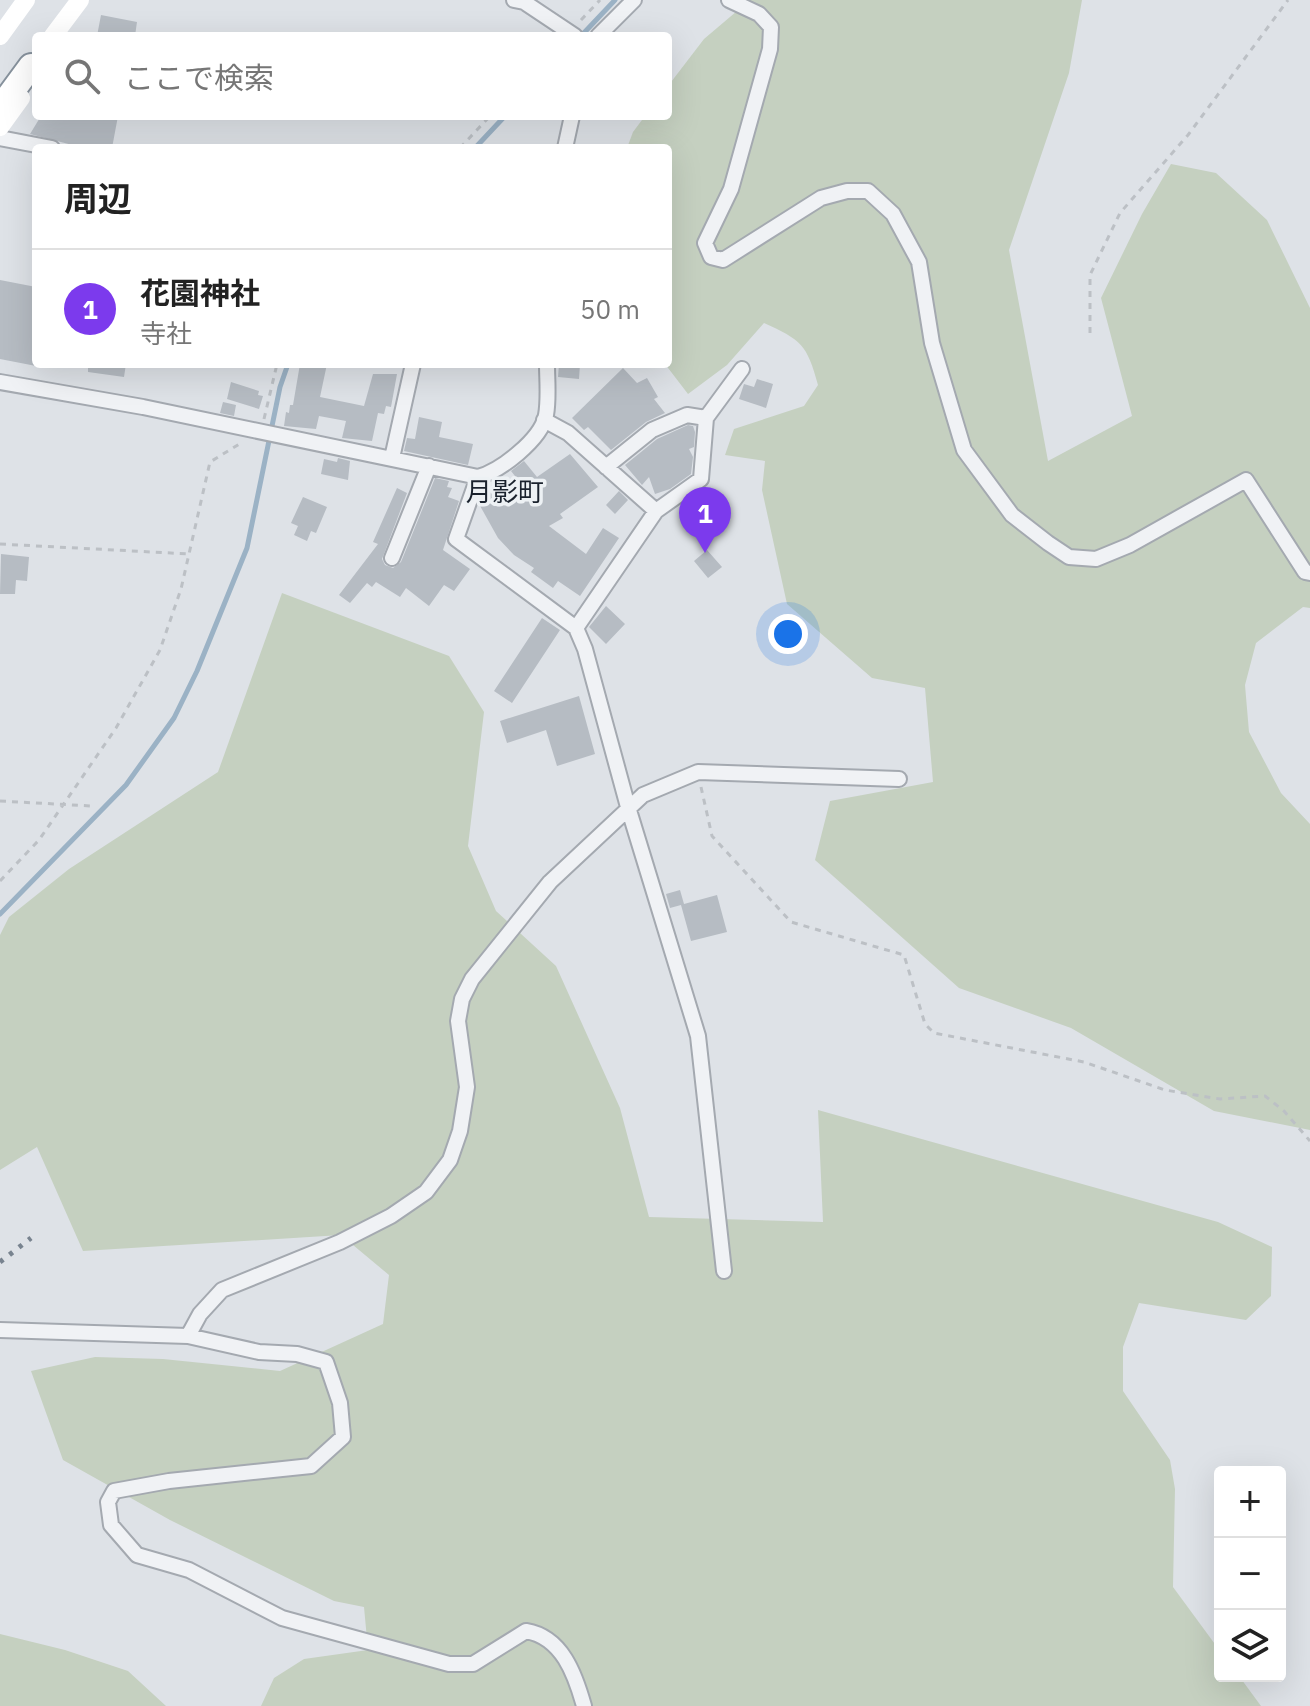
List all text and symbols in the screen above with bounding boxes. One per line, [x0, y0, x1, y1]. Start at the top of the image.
search box [32, 32, 672, 120]
icon: search [60, 54, 104, 98]
text: ここで検索 [124, 58, 274, 97]
text: 周辺 [64, 176, 132, 220]
text: 花園神社 [140, 273, 260, 312]
text: 1 [82, 292, 98, 326]
text: 50 m [580, 292, 640, 326]
text: 寺社 [140, 316, 192, 350]
district label: 月影町 [466, 474, 544, 508]
pin: 1 [679, 487, 731, 553]
your location [768, 614, 808, 654]
map controls [1214, 1466, 1286, 1682]
button: + [1214, 1466, 1286, 1538]
button: − [1214, 1538, 1286, 1610]
button: layers [1214, 1610, 1286, 1682]

